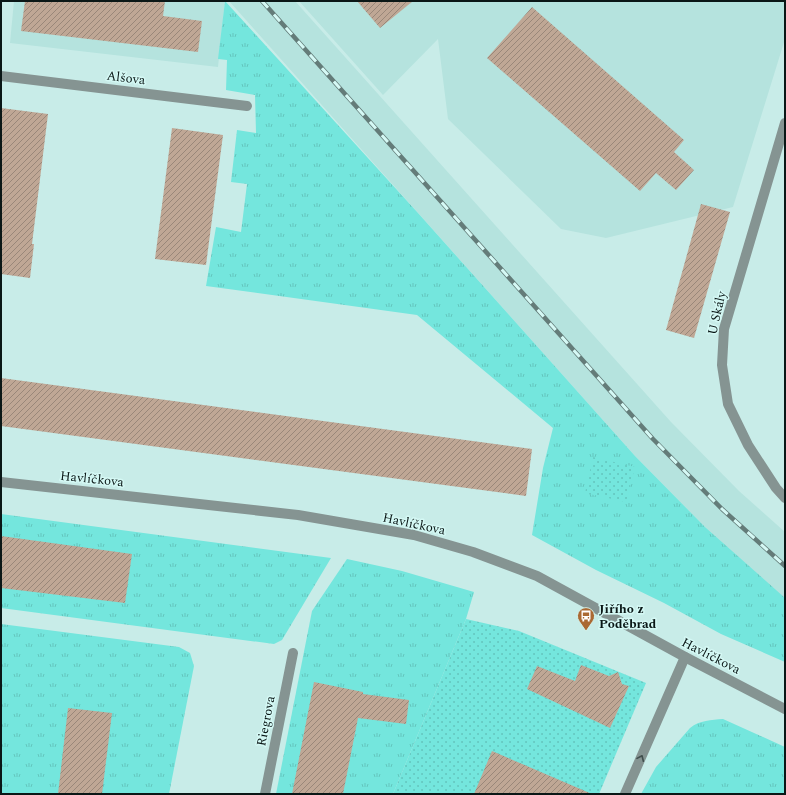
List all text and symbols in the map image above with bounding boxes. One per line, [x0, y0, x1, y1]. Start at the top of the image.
street label: Alšova [106, 66, 147, 90]
street label: U Skály [702, 289, 732, 337]
street label: Havlíčkova [59, 466, 125, 492]
street label: Havlíčkova [381, 508, 448, 541]
place label: Jiřího z Poděbrad [599, 599, 657, 634]
bus stop icon: Jiřího z Poděbrad [576, 606, 596, 631]
street label: Havlíčkova [678, 633, 745, 680]
street label: Riegrova [251, 694, 281, 748]
one-way arrow [636, 755, 644, 763]

